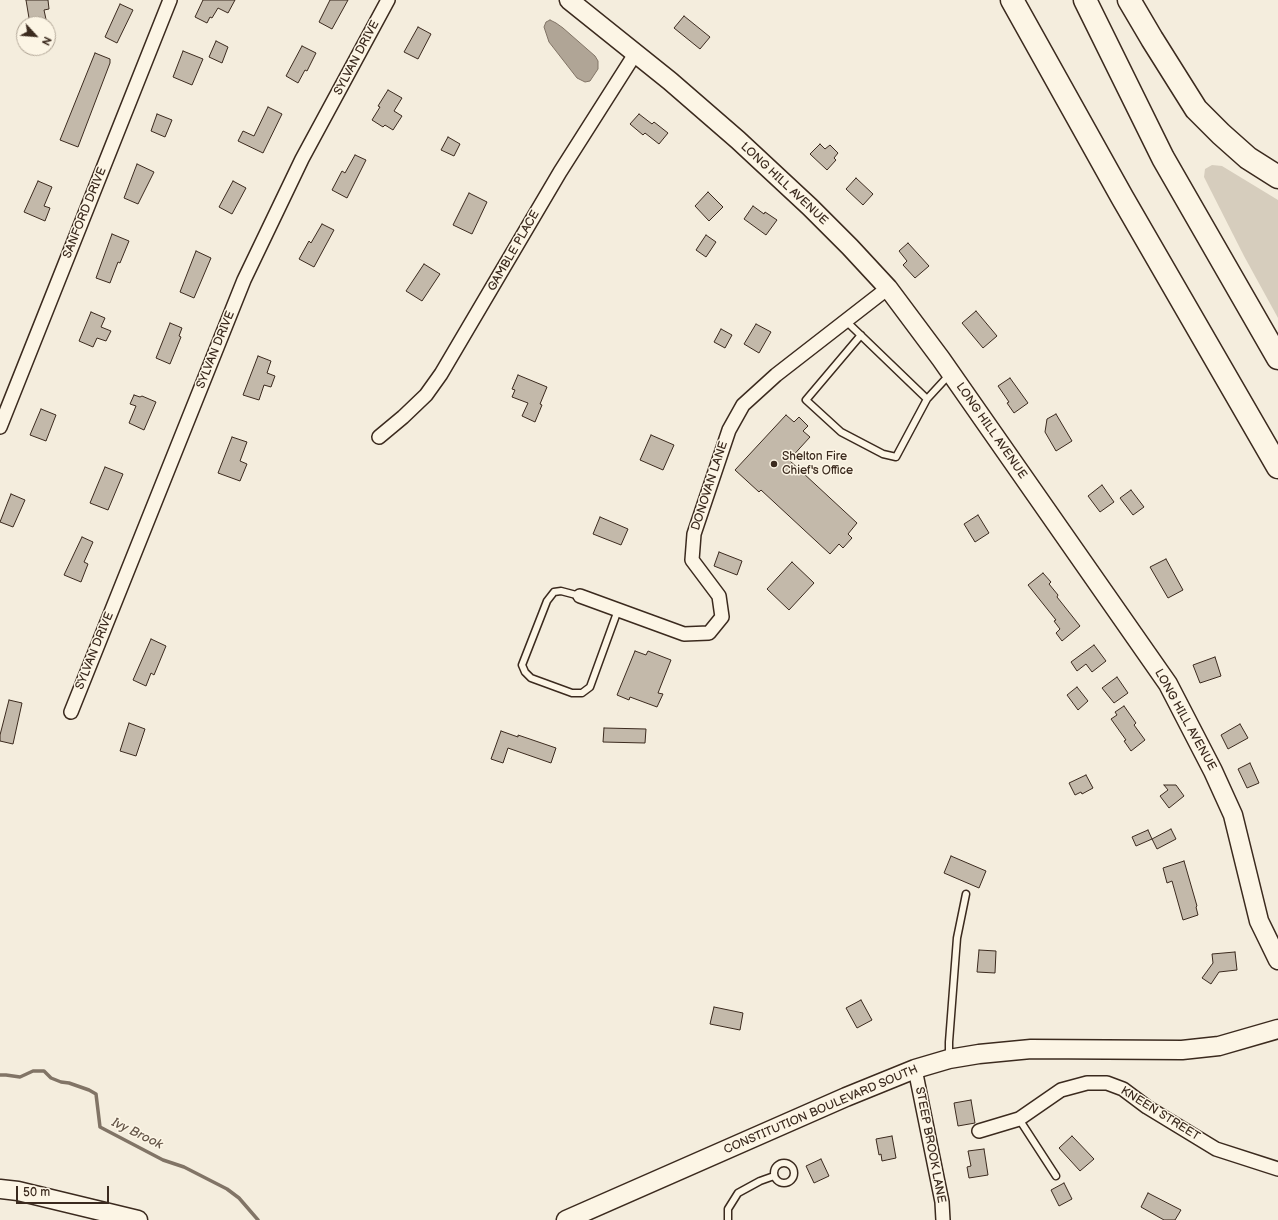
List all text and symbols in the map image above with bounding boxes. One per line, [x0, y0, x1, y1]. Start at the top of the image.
north arrow [16, 16, 56, 56]
street label: SYLVAN DRIVE [331, 18, 383, 98]
text: N [39, 34, 54, 48]
street label: LONG HILL AVENUE [737, 140, 831, 228]
street label: SANFORD DRIVE [60, 165, 110, 261]
street label: GAMBLE PLACE [485, 208, 543, 294]
street label: SYLVAN DRIVE [194, 309, 238, 391]
street label: LONG HILL AVENUE [952, 380, 1030, 482]
street label: DONOVAN LANE [689, 440, 731, 532]
place label: Shelton Fire Chief's Office [782, 450, 853, 478]
marker: Shelton Fire Chief's Office [769, 459, 779, 469]
street label: SYLVAN DRIVE [73, 610, 117, 692]
street label: LONG HILL AVENUE [1151, 667, 1219, 773]
street label: CONSTITUTION BOULEVARD SOUTH [722, 1062, 920, 1158]
street label: KNEEN STREET [1118, 1084, 1202, 1144]
street label: STEEP BROOK LANE [912, 1086, 948, 1204]
water label: Ivy Brook [109, 1115, 165, 1153]
scale bar [18, 1178, 111, 1204]
text: 50 m [23, 1185, 50, 1200]

